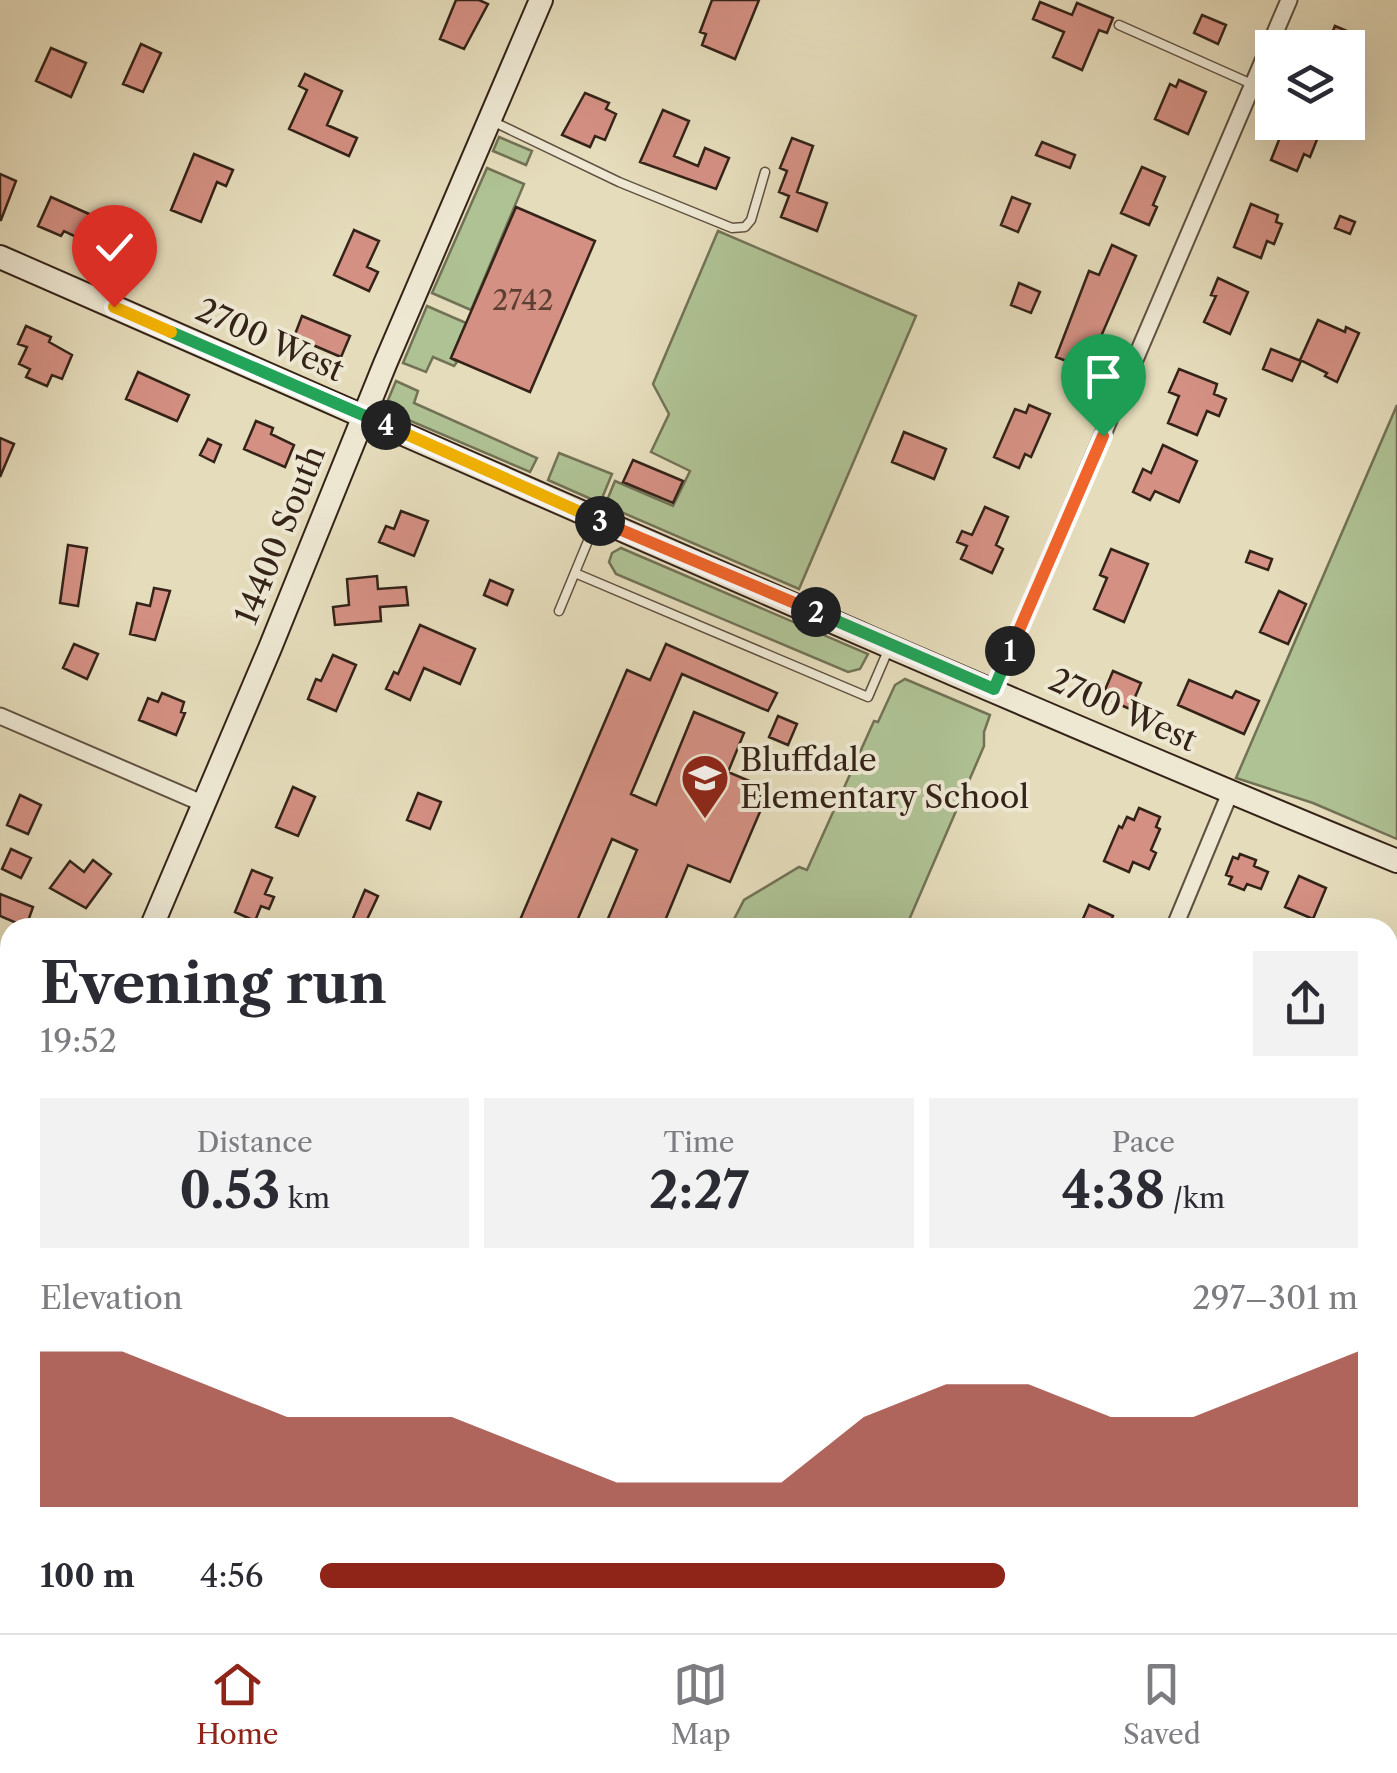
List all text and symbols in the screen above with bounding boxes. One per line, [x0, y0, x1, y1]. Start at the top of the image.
map controls [1255, 30, 1365, 140]
button: layers [1255, 30, 1365, 140]
pin [72, 205, 157, 308]
icon: check [87, 220, 142, 275]
house number: 2742 [492, 283, 554, 317]
street label: 2700 West [190, 290, 351, 390]
pin [1061, 334, 1146, 437]
icon: arrive [1076, 349, 1131, 404]
pin: 4 [361, 400, 411, 450]
text: 4 [378, 408, 394, 442]
street label: 14400 South [226, 440, 333, 630]
pin: 3 [575, 496, 625, 546]
text: 3 [592, 504, 608, 538]
pin: 2 [791, 587, 841, 637]
text: 2 [808, 595, 824, 629]
pin: 1 [985, 626, 1035, 676]
text: 1 [1004, 634, 1016, 668]
street label: 2700 West [1043, 660, 1204, 760]
place label: Bluffdale Elementary School [740, 740, 1029, 816]
school or university icon: Bluffdale Elementary School [679, 752, 731, 820]
text: Evening run [40, 950, 387, 1017]
button: share [1253, 951, 1358, 1056]
text: 19:52 [40, 1021, 117, 1060]
text: Distance [197, 1125, 313, 1159]
text: Time [664, 1125, 734, 1159]
text: Pace [1112, 1125, 1175, 1159]
text: 0.53 [179, 1159, 280, 1221]
text: 2:27 [649, 1159, 749, 1221]
text: 4:38 [1062, 1159, 1165, 1221]
text: km [280, 1181, 330, 1215]
text: /km [1165, 1181, 1225, 1215]
text: Elevation [40, 1278, 183, 1317]
text: 297–301 m [1192, 1278, 1358, 1317]
text: 100 m [40, 1556, 135, 1595]
text: 4:56 [200, 1556, 264, 1595]
tab: Home [196, 1657, 278, 1751]
tab: Map [671, 1657, 731, 1751]
tab: Saved [1123, 1657, 1201, 1751]

